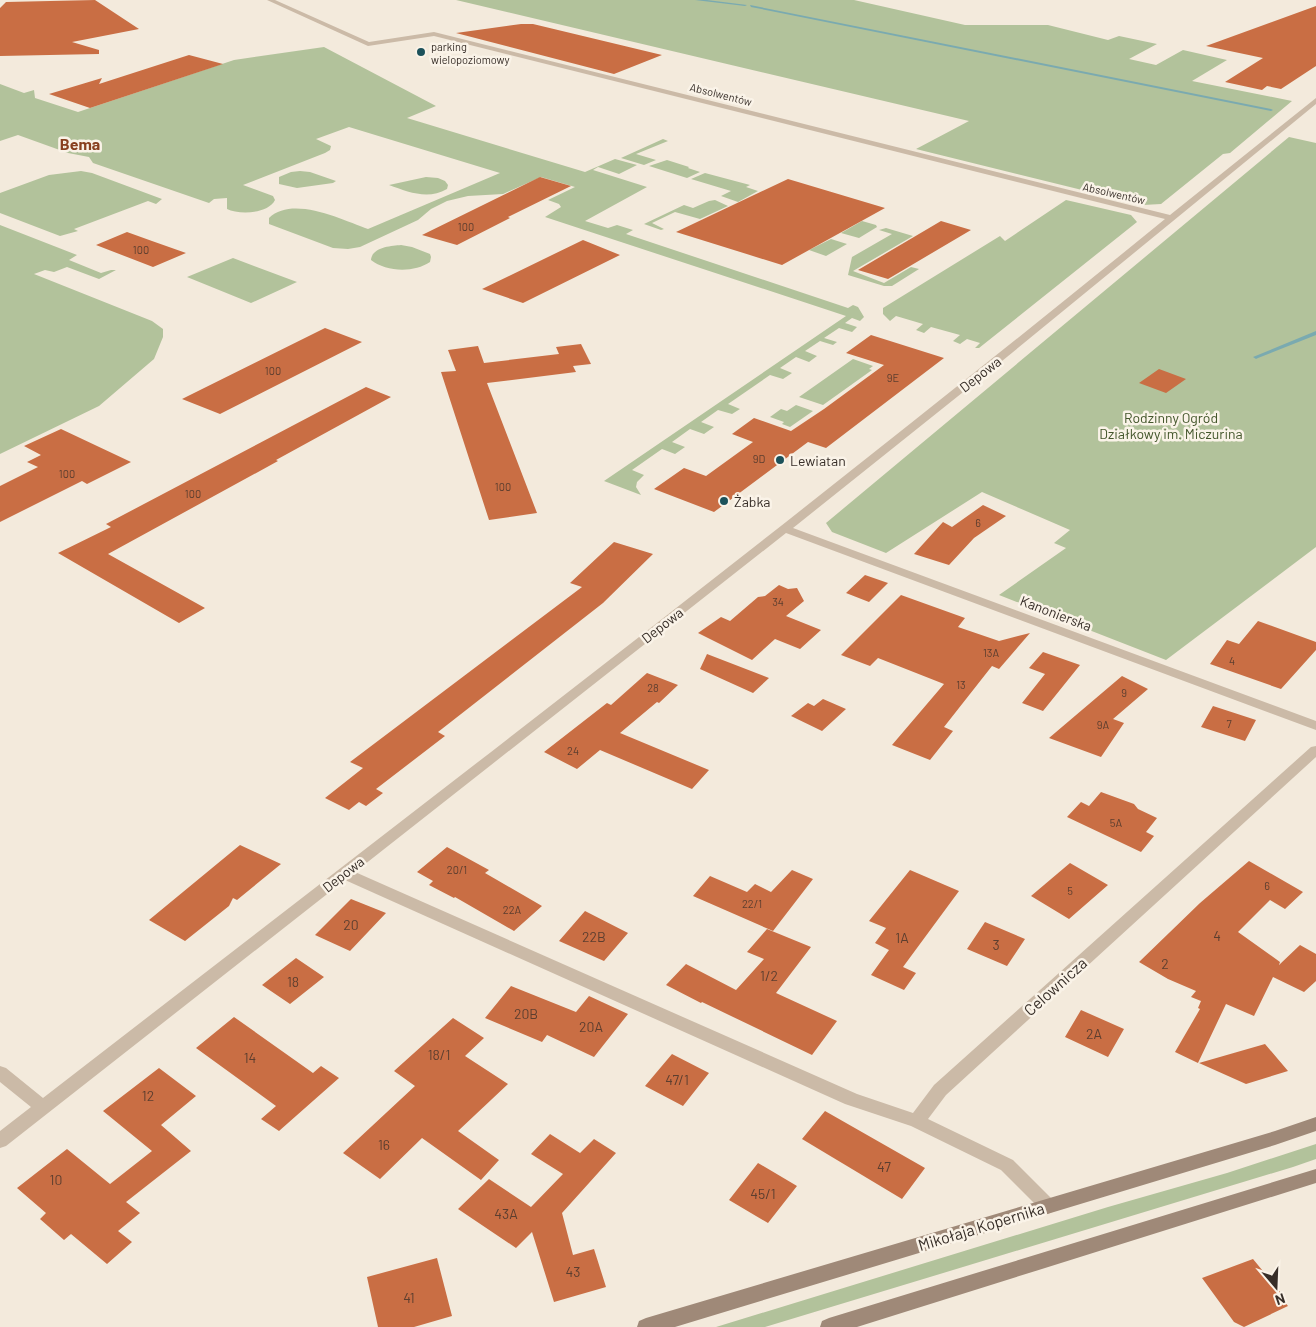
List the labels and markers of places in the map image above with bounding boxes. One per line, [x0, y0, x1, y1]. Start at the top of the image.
place label: parking wielopoziomowy [431, 40, 510, 66]
marker: parking wielopoziomowy [415, 46, 427, 58]
place label: Lewiatan [790, 452, 846, 469]
marker: Lewiatan [774, 454, 786, 466]
place label: Żabka [734, 493, 771, 510]
marker: Żabka [718, 495, 730, 507]

